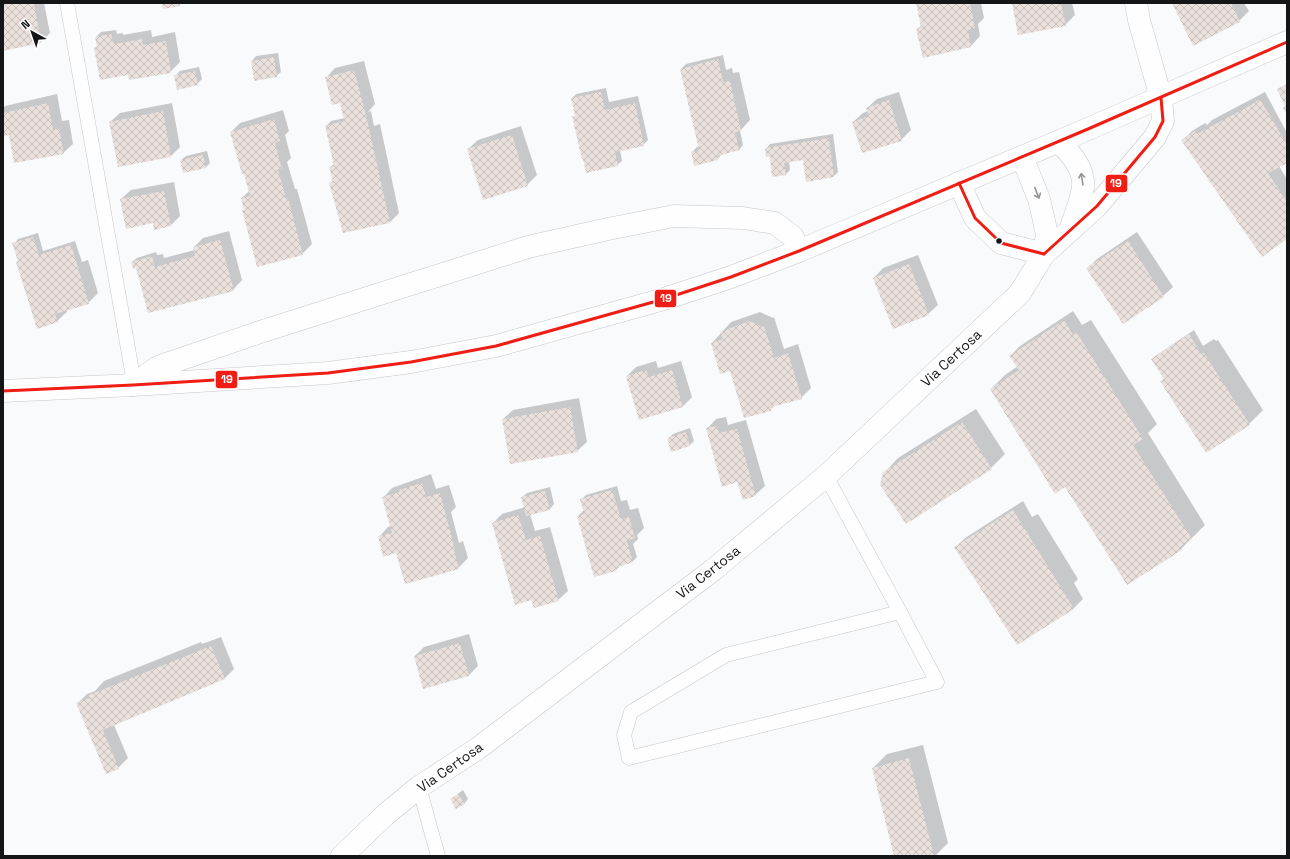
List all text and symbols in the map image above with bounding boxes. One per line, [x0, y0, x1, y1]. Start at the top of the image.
north arrow [12, 12, 52, 52]
text: N [18, 17, 33, 32]
one-way arrow [1078, 173, 1086, 186]
line badge: 19 [1105, 174, 1128, 193]
text: 19 [1110, 176, 1122, 190]
one-way arrow [1033, 187, 1041, 199]
unlabelled marker [994, 236, 1004, 246]
line badge: 19 [654, 289, 677, 308]
text: 19 [660, 291, 672, 305]
street label: Via Certosa [917, 325, 985, 391]
line badge: 19 [215, 370, 238, 389]
text: 19 [221, 372, 233, 386]
street label: Via Certosa [672, 541, 744, 603]
street label: Via Certosa [413, 738, 487, 796]

